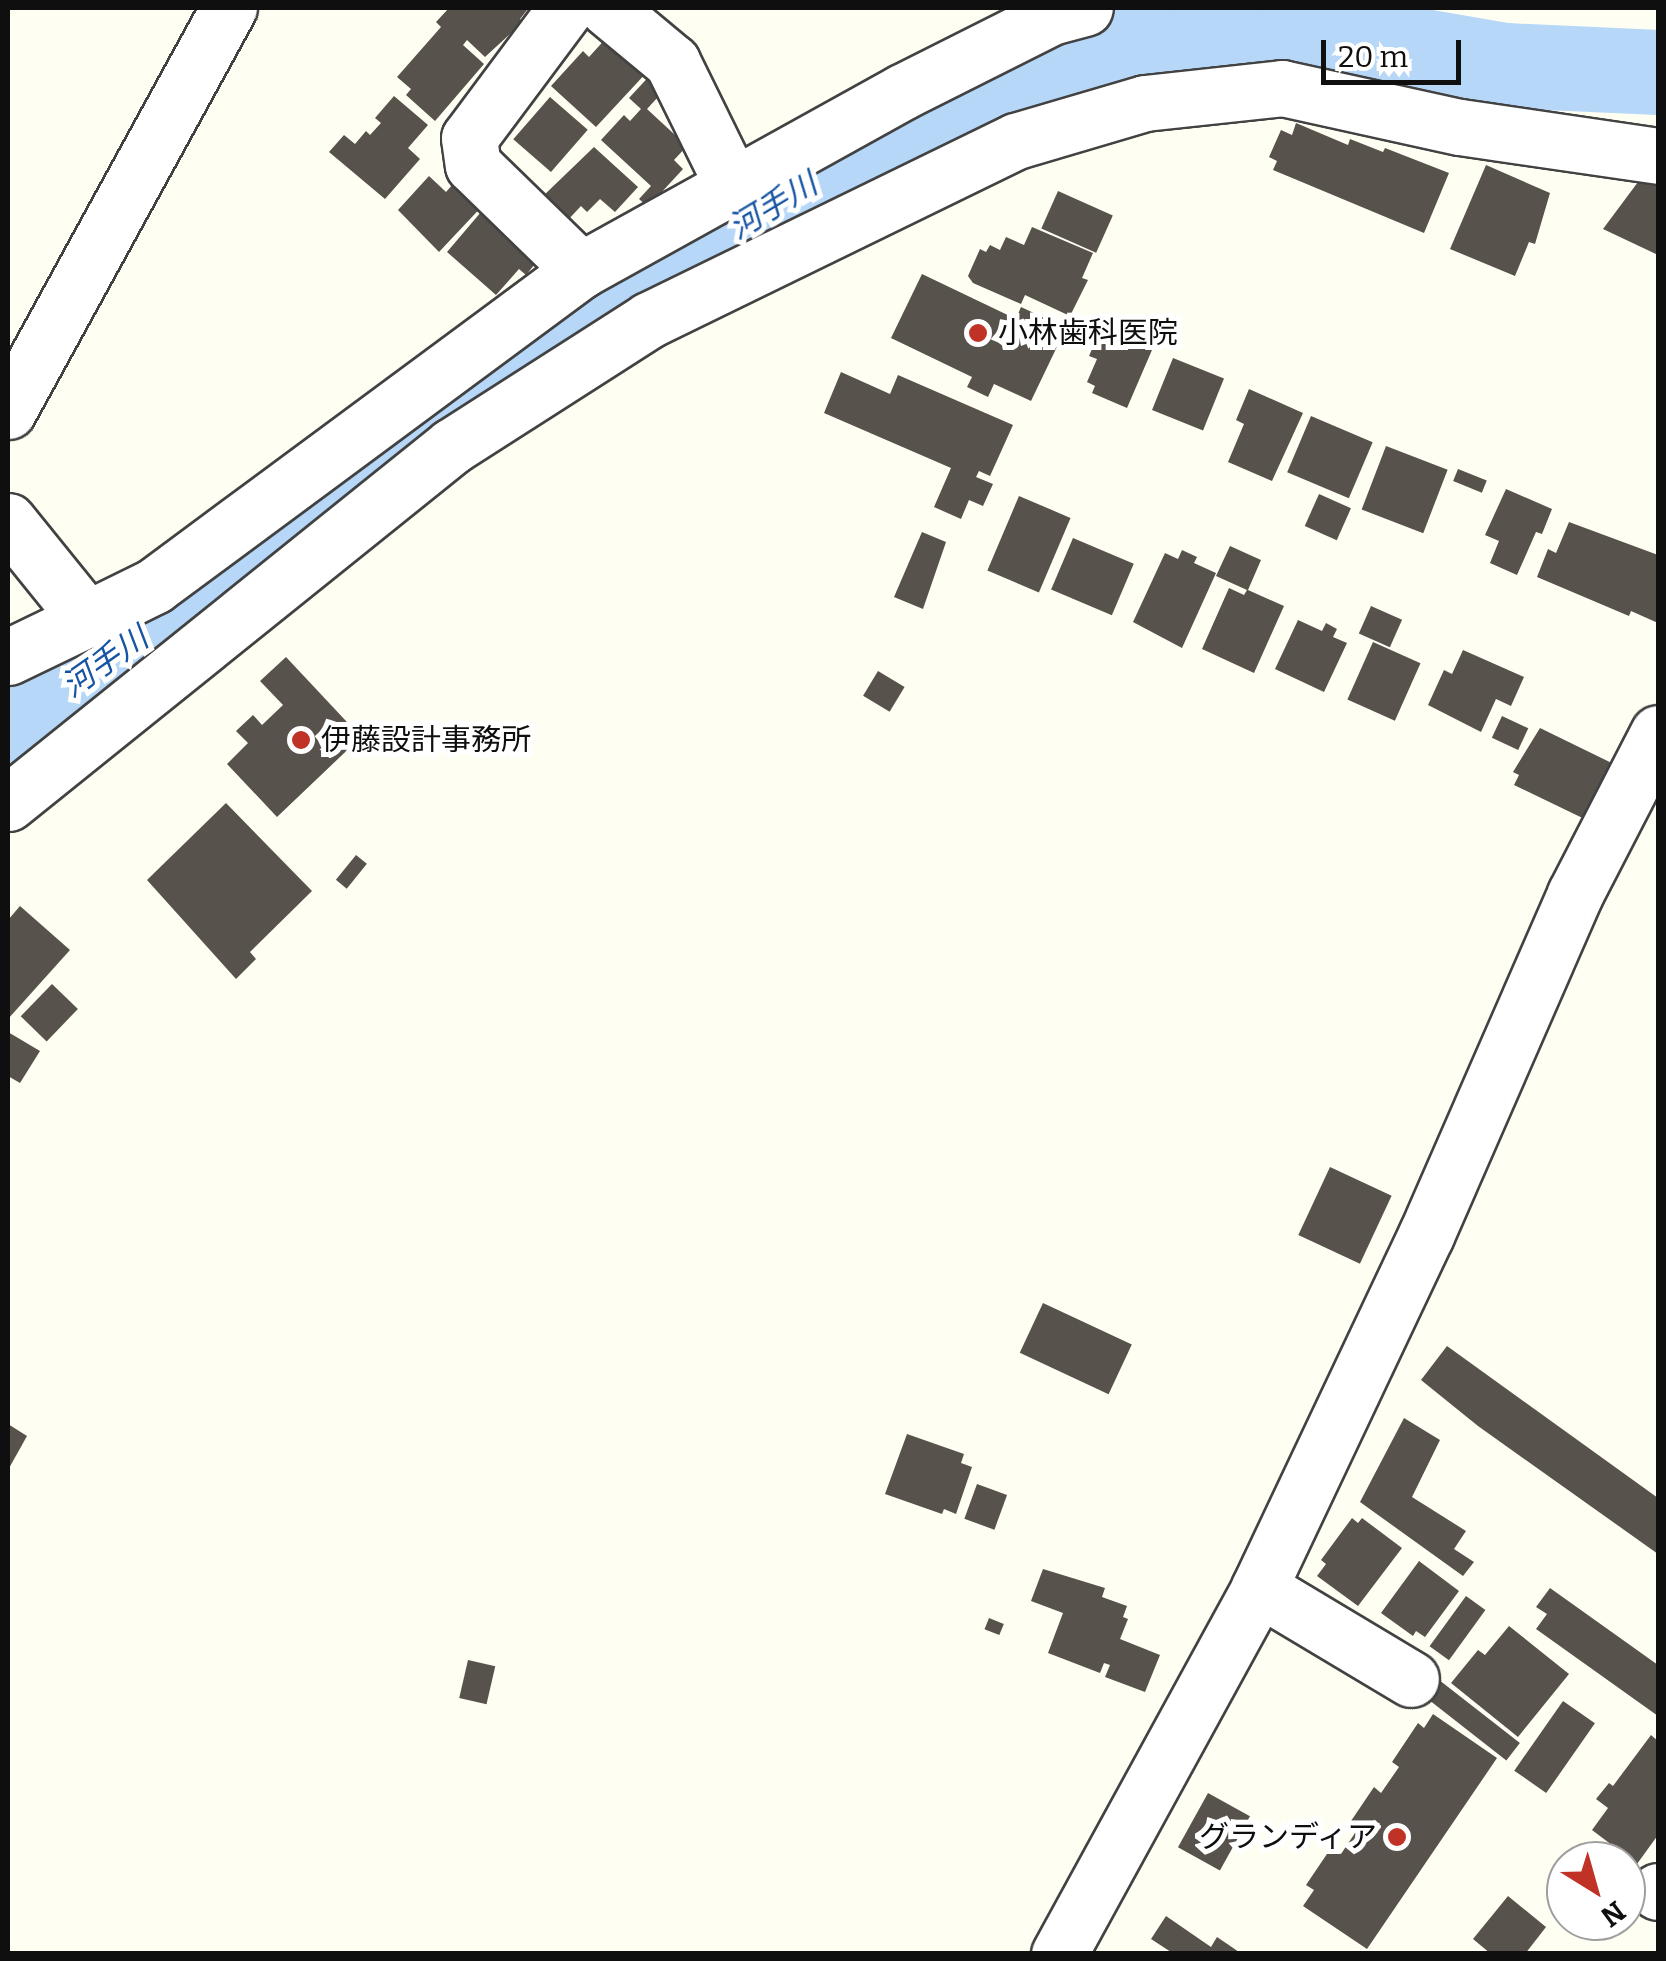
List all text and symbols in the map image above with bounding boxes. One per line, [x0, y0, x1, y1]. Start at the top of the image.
scale bar [1326, 20, 1466, 82]
text: 20 m [1338, 39, 1408, 75]
water label: 河手川 [722, 165, 824, 247]
place label: 小林歯科医院 [998, 315, 1178, 351]
marker: 小林歯科医院 [967, 322, 989, 344]
water label: 河手川 [55, 619, 155, 705]
place label: 伊藤設計事務所 [321, 722, 531, 758]
marker: 伊藤設計事務所 [290, 729, 312, 751]
place label: グランディア [1197, 1819, 1377, 1855]
marker: グランディア [1386, 1826, 1408, 1848]
north arrow [1546, 1841, 1646, 1941]
text: N [1595, 1894, 1632, 1933]

